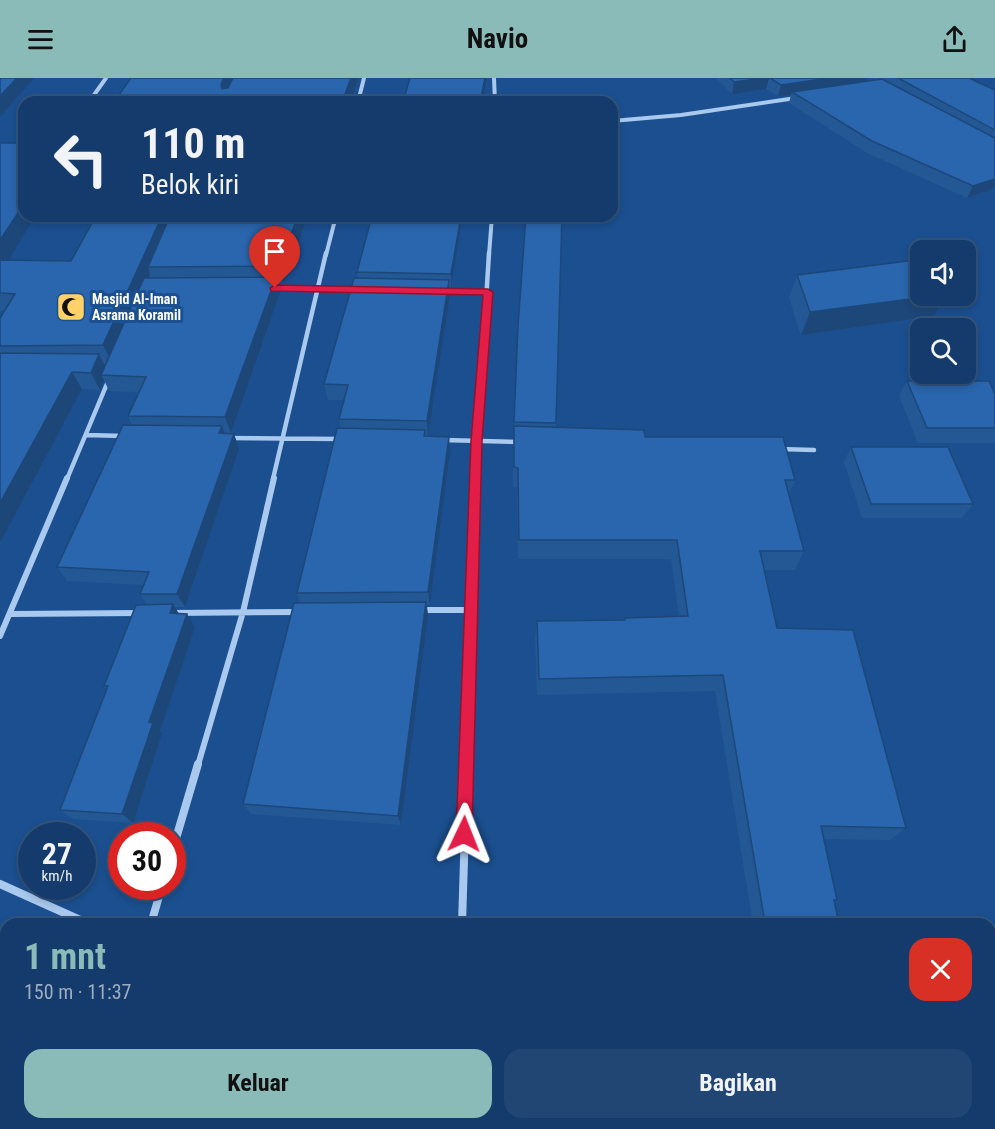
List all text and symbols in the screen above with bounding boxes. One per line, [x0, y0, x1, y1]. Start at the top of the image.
icon: menu [24, 23, 57, 56]
text: Navio [467, 23, 528, 55]
icon: share [938, 23, 971, 56]
text: 110 m [141, 119, 246, 168]
icon: left [42, 120, 120, 198]
text: Belok kiri [141, 169, 239, 201]
pin [249, 226, 300, 288]
icon: arrive [258, 235, 291, 268]
map controls [910, 240, 976, 384]
button: sound [910, 240, 976, 306]
mosque icon: Masjid Al-Iman Asrama Koramil [55, 291, 87, 323]
place label: Masjid Al-Iman Asrama Koramil [92, 291, 181, 323]
button: search [910, 318, 976, 384]
position arrow [432, 802, 496, 866]
speed limit sign: 30 [108, 822, 186, 900]
text: 27 [42, 836, 72, 871]
text: km/h [42, 867, 72, 885]
text: 1 mnt [24, 936, 106, 978]
button: close [909, 938, 972, 1001]
text: 150 m · 11:37 [24, 980, 131, 1004]
button: Keluar [24, 1049, 492, 1118]
button: Bagikan [504, 1049, 972, 1118]

